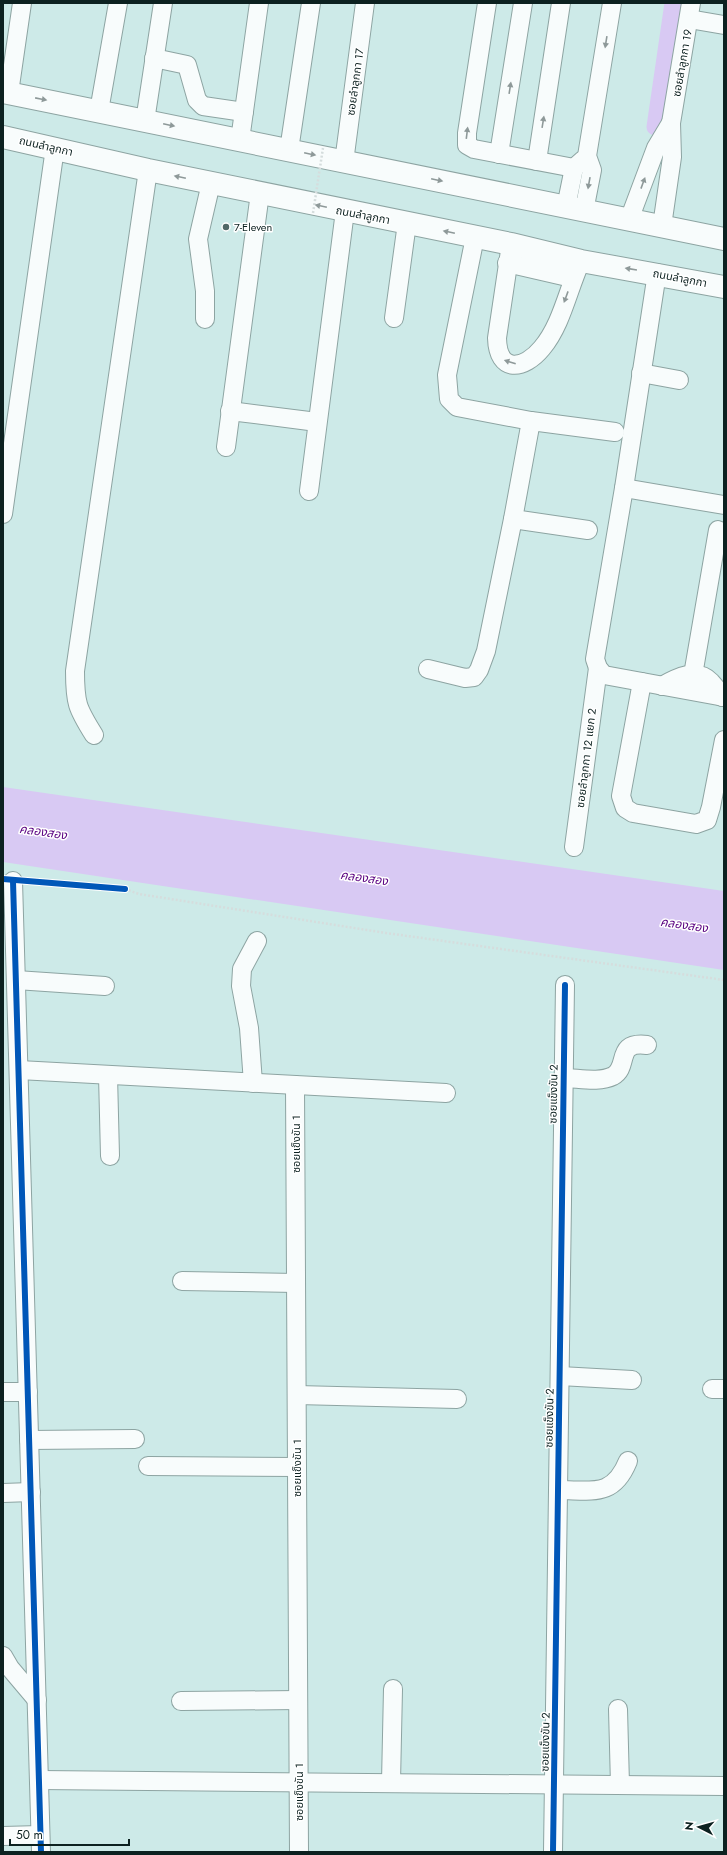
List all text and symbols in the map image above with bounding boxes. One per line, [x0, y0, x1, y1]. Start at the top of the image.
street label: ซอยลำลูกกา 19 [668, 28, 696, 98]
one-way arrow [603, 35, 609, 48]
street label: ซอยลำลูกกา 17 [342, 47, 368, 117]
one-way arrow [507, 82, 513, 94]
one-way arrow [35, 97, 47, 103]
one-way arrow [540, 116, 546, 128]
one-way arrow [162, 123, 175, 129]
one-way arrow [464, 127, 470, 139]
street label: ถนนลำลูกกา [17, 132, 75, 160]
one-way arrow [304, 152, 316, 158]
one-way arrow [174, 174, 186, 180]
one-way arrow [586, 177, 592, 189]
one-way arrow [640, 177, 646, 189]
one-way arrow [431, 178, 443, 184]
street label: ถนนลำลูกกา [335, 202, 391, 228]
one-way arrow [315, 203, 327, 209]
place label: 7-Eleven [234, 219, 272, 235]
marker: 7-Eleven [221, 222, 231, 232]
one-way arrow [442, 228, 455, 234]
street label: ถนนลำลูกกา [652, 265, 708, 291]
one-way arrow [625, 266, 637, 272]
one-way arrow [562, 291, 568, 303]
one-way arrow [504, 359, 516, 365]
street label: ซอยลําลูกกา 12 แยก 2 [572, 707, 600, 809]
water label: คลองสอง [18, 820, 68, 844]
water label: คลองสอง [339, 866, 389, 890]
water label: คลองสอง [659, 913, 709, 937]
street label: ซอยแข็งขัน 2 [544, 1064, 562, 1124]
street label: ซอยแข็งขัน 1 [288, 1115, 304, 1173]
street label: ซอยแข็งขัน 2 [540, 1388, 558, 1448]
street label: ซอยแข็งขัน 1 [289, 1439, 305, 1497]
street label: ซอยแข็งขัน 2 [536, 1712, 554, 1772]
street label: ซอยแข็งขัน 1 [291, 1763, 307, 1821]
north arrow [679, 1807, 719, 1847]
scale bar [10, 1821, 129, 1847]
text: N [681, 1821, 697, 1831]
text: 50 m [16, 1826, 43, 1844]

